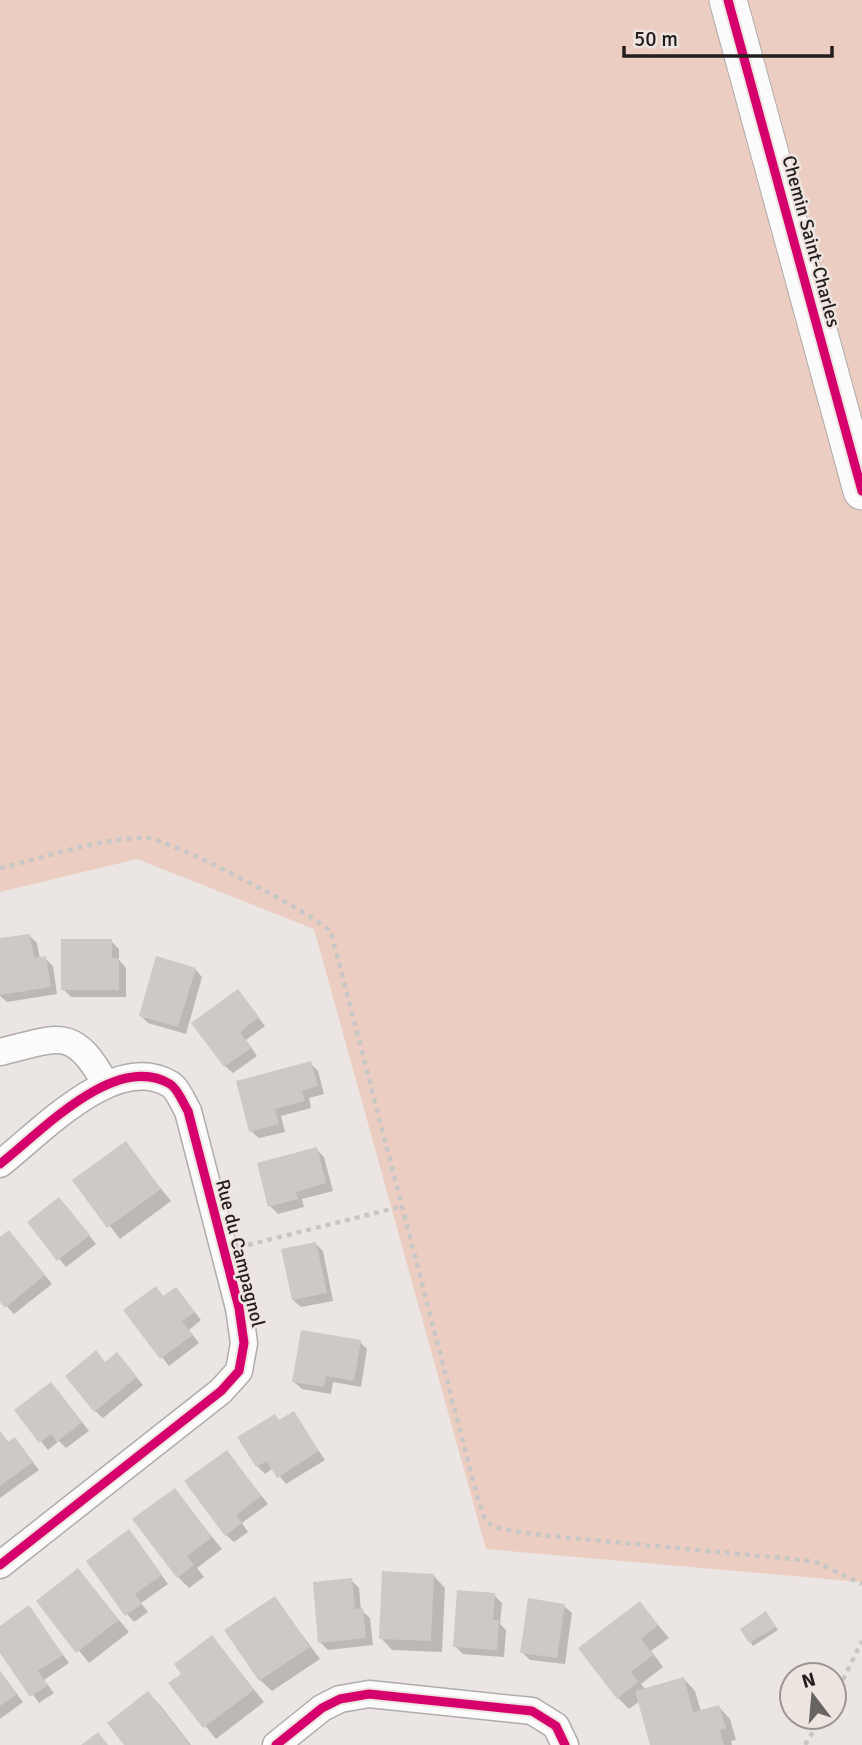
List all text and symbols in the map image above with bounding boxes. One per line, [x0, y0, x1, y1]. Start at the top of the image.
scale bar [624, 14, 832, 58]
text: 50 m [634, 26, 678, 52]
street label: Chemin Saint-Charles [777, 153, 846, 330]
street label: Rue du Campagnol [210, 1177, 270, 1330]
north arrow [778, 1661, 848, 1731]
text: N [799, 1667, 818, 1694]

